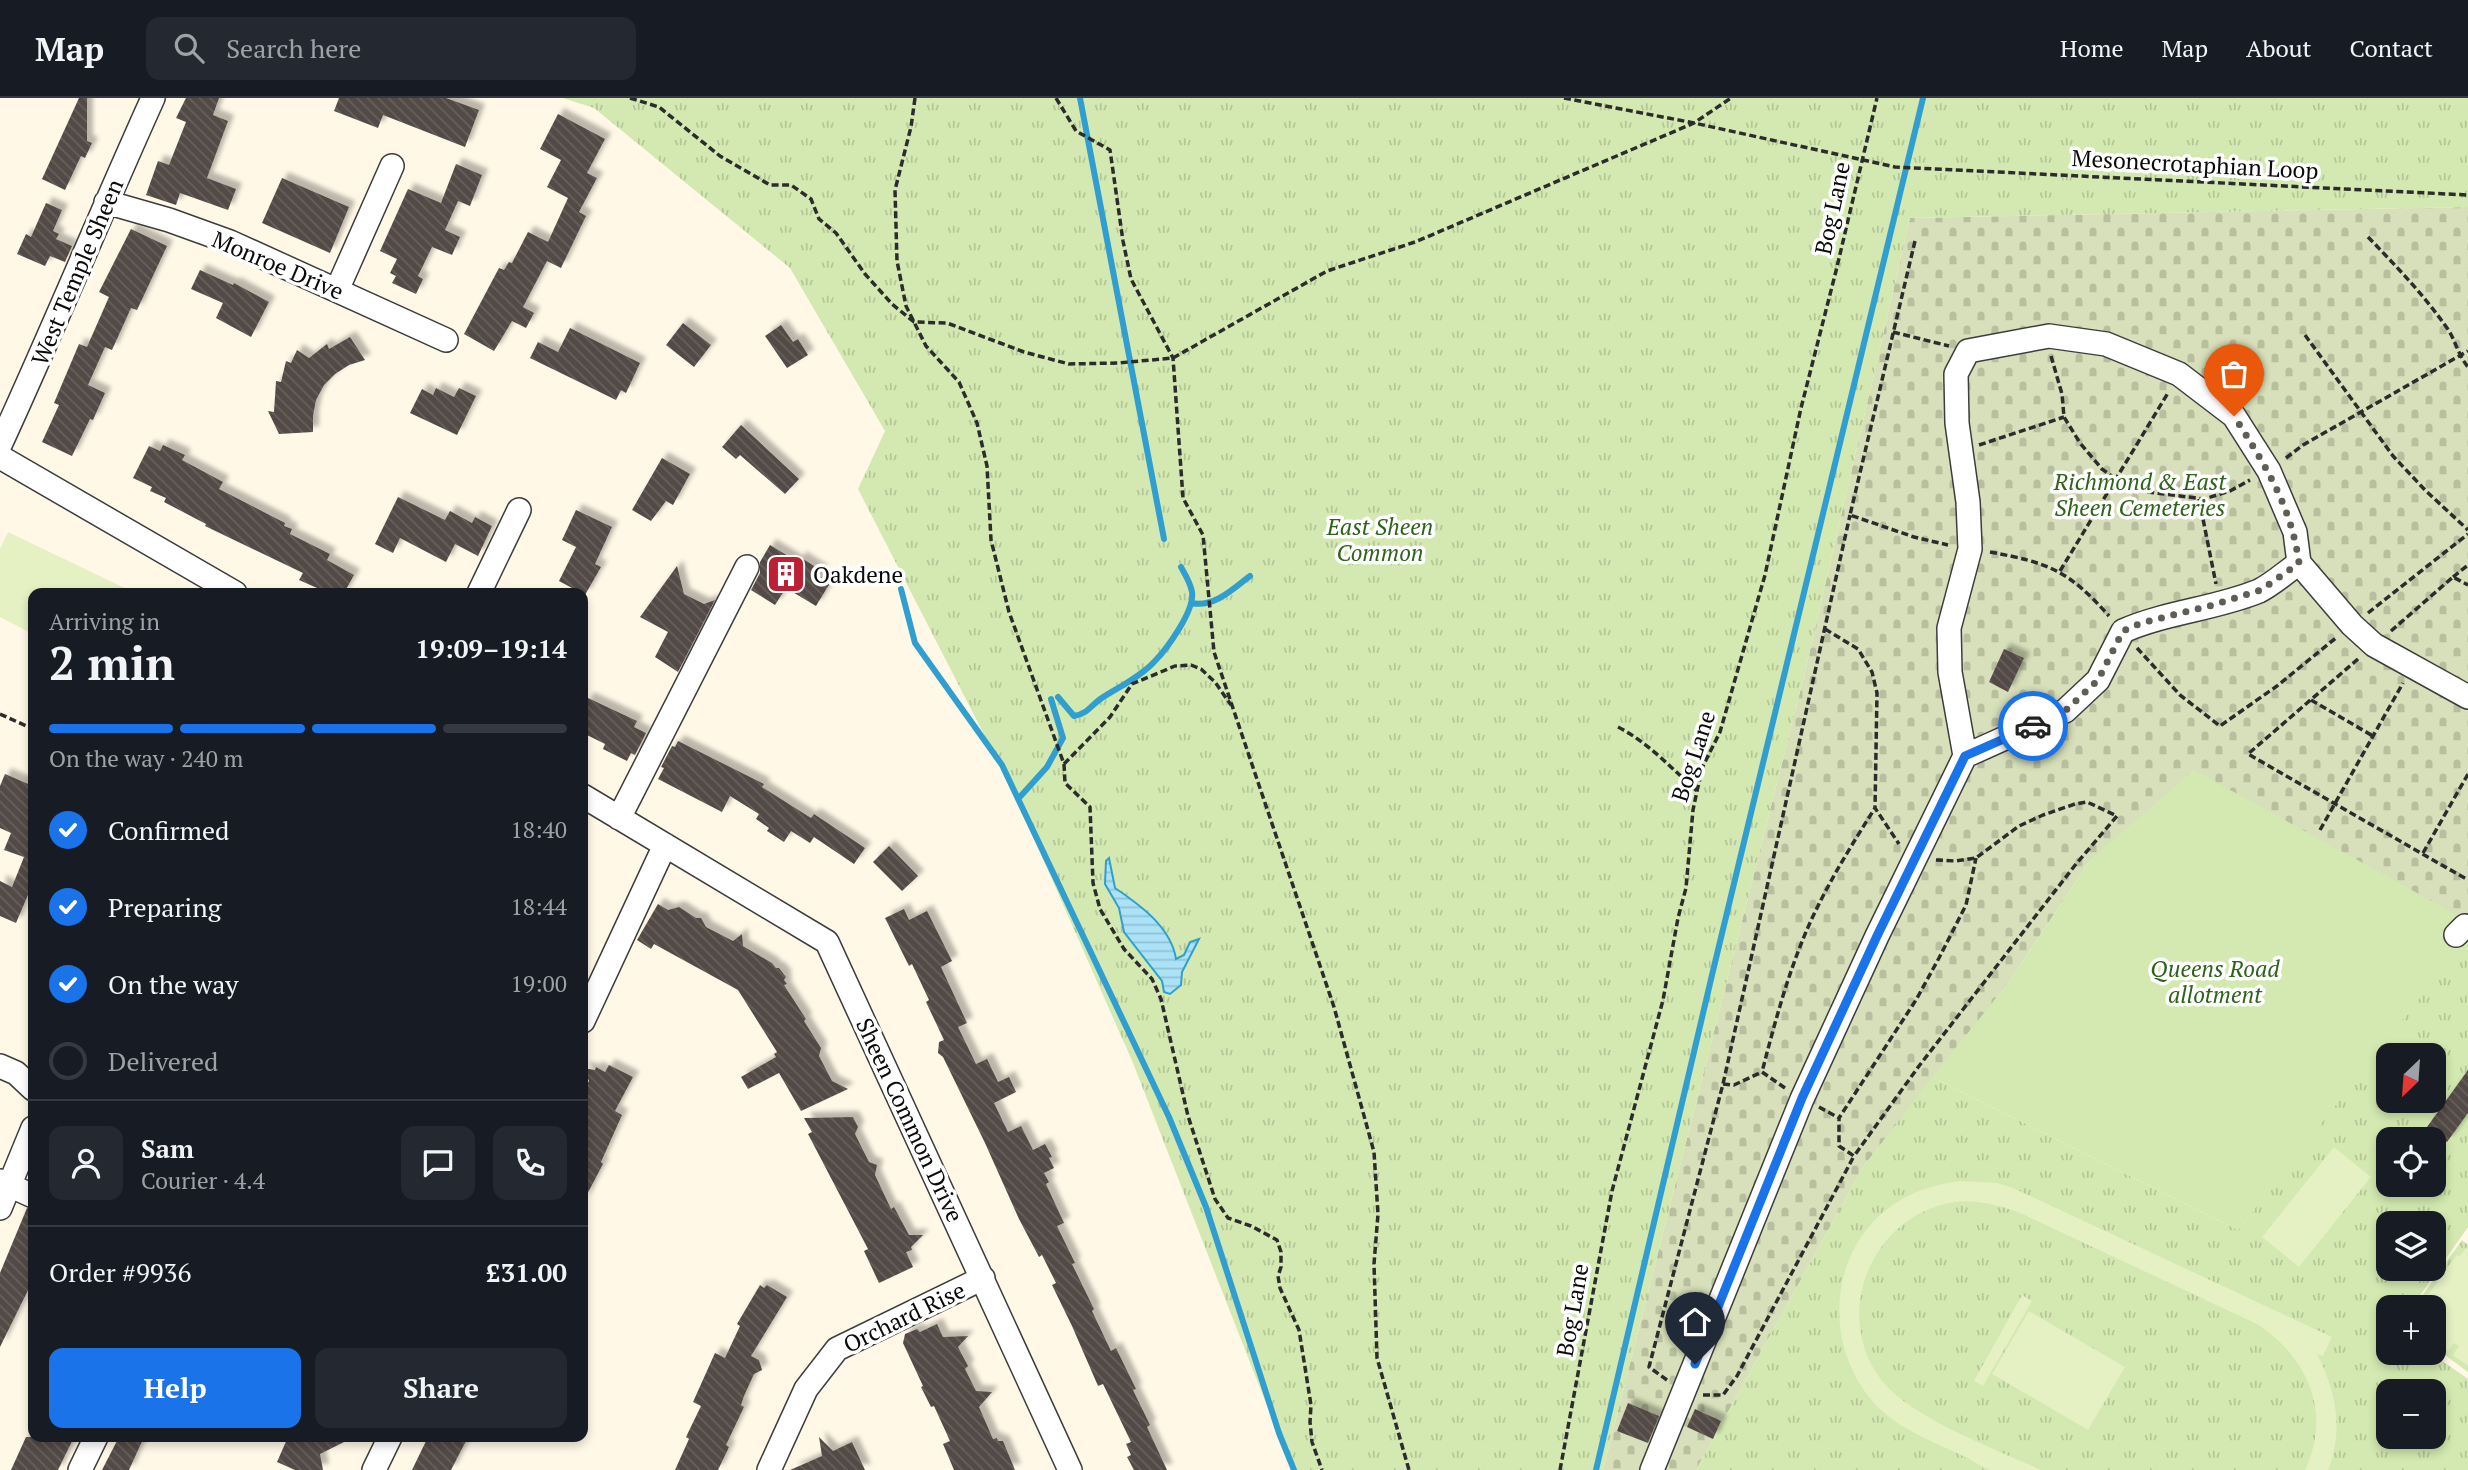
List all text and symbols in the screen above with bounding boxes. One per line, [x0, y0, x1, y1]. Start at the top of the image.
search box [146, 17, 636, 80]
text: Map [35, 27, 104, 70]
icon: search [170, 29, 208, 67]
text: Search here [226, 31, 361, 65]
text: Home [2060, 32, 2124, 64]
text: Map [2162, 32, 2208, 64]
text: About [2246, 32, 2312, 64]
text: Contact [2350, 32, 2433, 64]
street label: Mesonecrotaphian Loop [2071, 142, 2319, 186]
street label: Bog Lane [1807, 159, 1857, 257]
street label: West Temple Sheen [24, 174, 130, 370]
street label: Monroe Drive [208, 223, 348, 307]
pin [2204, 344, 2264, 416]
icon: bag [2215, 355, 2253, 393]
park label: Richmond & East Sheen Cemeteries [2053, 466, 2227, 523]
park label: East Sheen Common [1326, 511, 1433, 568]
building icon: Oakdene [765, 553, 807, 595]
place label: Oakdene [813, 559, 903, 590]
text: Arriving in [49, 606, 160, 637]
text: 19:09–19:14 [415, 631, 567, 665]
text: 2 min [49, 632, 175, 693]
courier [1998, 691, 2068, 761]
street label: Bog Lane [1664, 706, 1722, 806]
icon: car [2014, 707, 2052, 745]
text: On the way · 240 m [49, 743, 243, 774]
icon: check [49, 811, 87, 849]
text: Confirmed [108, 813, 229, 847]
text: 18:40 [510, 814, 567, 845]
icon: check [49, 888, 87, 926]
text: Preparing [108, 890, 221, 924]
text: 18:44 [510, 891, 567, 922]
park label: Queens Road allotment [2150, 953, 2280, 1010]
icon: check [49, 965, 87, 1003]
text: On the way [108, 967, 239, 1001]
text: 19:00 [510, 968, 567, 999]
street label: Sheen Common Drive [849, 1013, 971, 1227]
north arrow [2376, 1043, 2446, 1113]
map controls [2376, 1043, 2446, 1449]
text: Delivered [108, 1044, 218, 1078]
button: person [49, 1126, 123, 1200]
button: chat [401, 1126, 475, 1200]
button: phone [493, 1126, 567, 1200]
button: locate [2376, 1127, 2446, 1197]
text: Sam [141, 1131, 194, 1165]
text: Courier · 4.4 [141, 1165, 265, 1196]
button: layers [2376, 1211, 2446, 1281]
text: Order #9936 [49, 1255, 191, 1289]
text: £31.00 [486, 1255, 567, 1289]
street label: Bog Lane [1549, 1261, 1595, 1359]
street label: Orchard Rise [838, 1274, 970, 1360]
pin [1665, 1292, 1725, 1364]
button: + [2376, 1295, 2446, 1365]
icon: home [1676, 1303, 1714, 1341]
button: Help [49, 1348, 301, 1428]
button: Share [315, 1348, 567, 1428]
button: − [2376, 1379, 2446, 1449]

